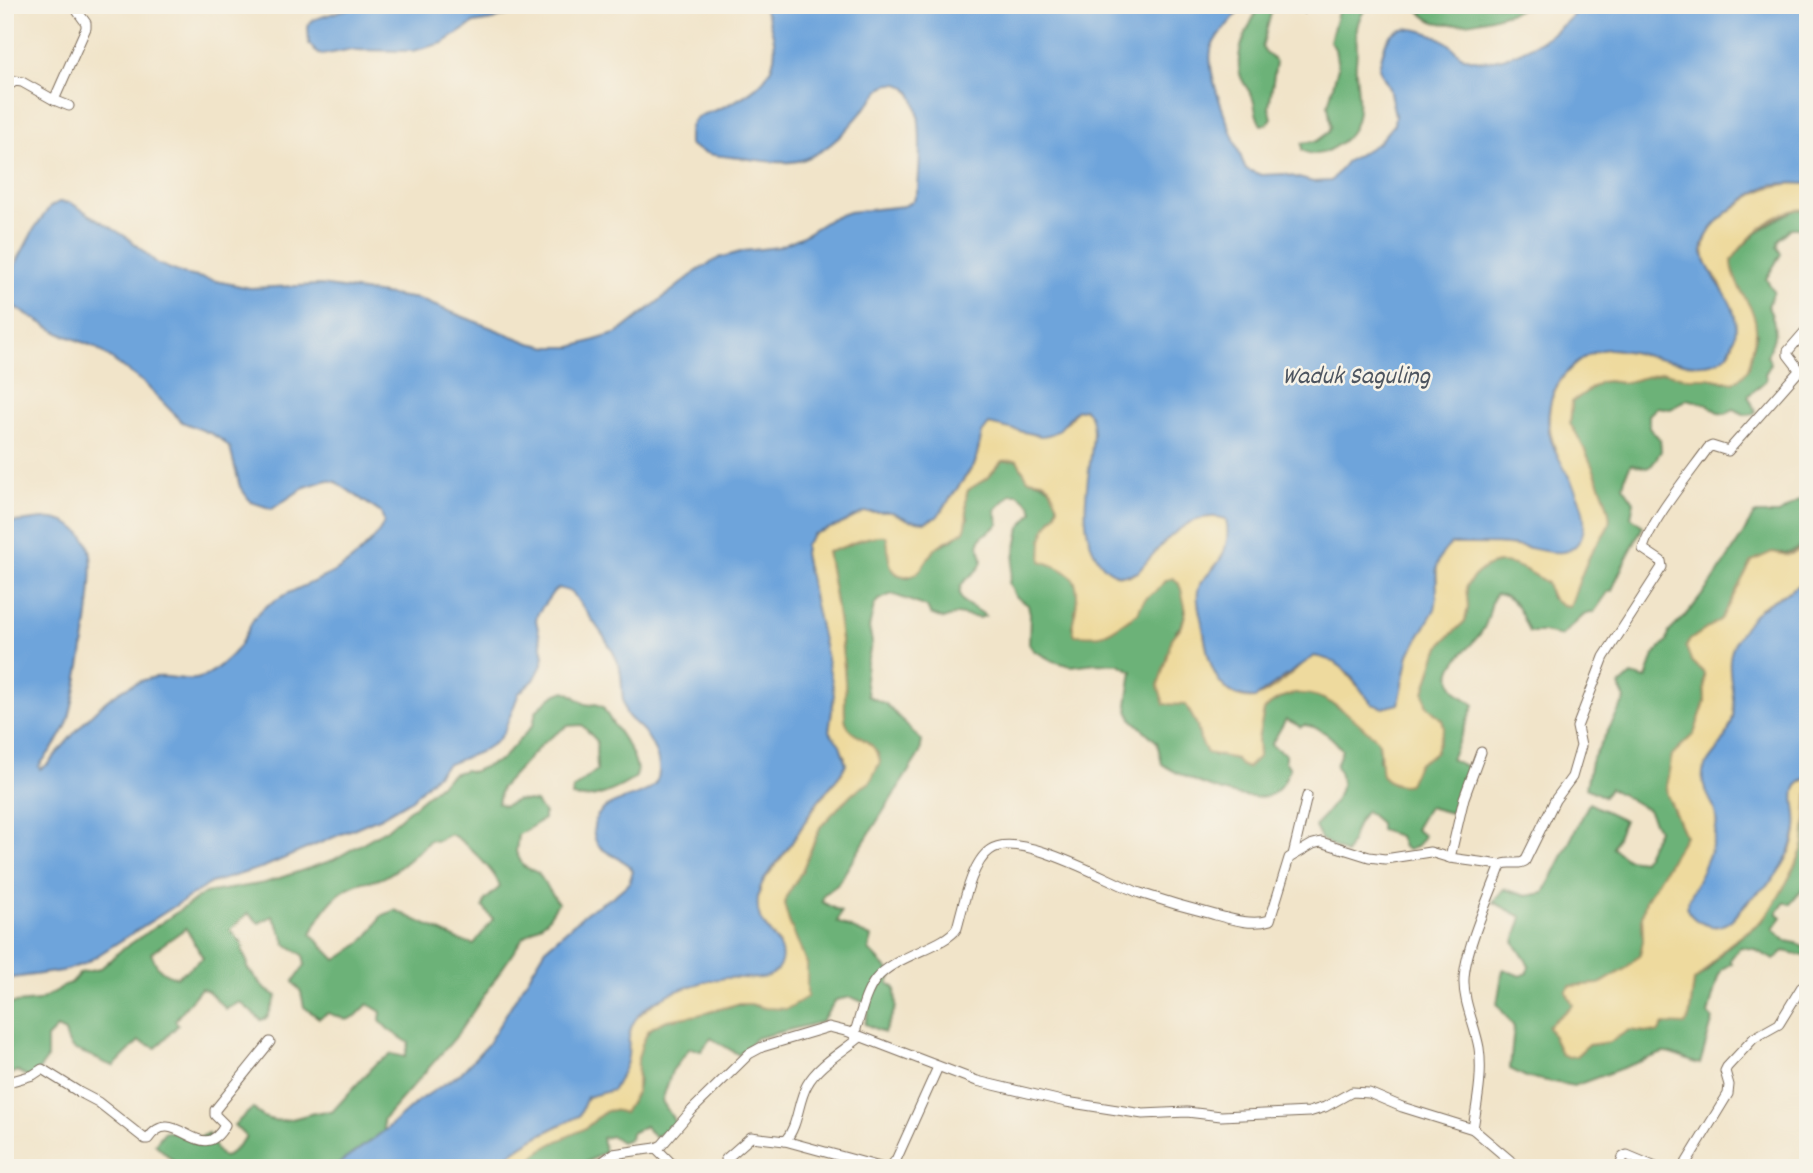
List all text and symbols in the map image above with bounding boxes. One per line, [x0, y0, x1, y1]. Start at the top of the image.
water label: Waduk Saguling [1282, 359, 1431, 396]

